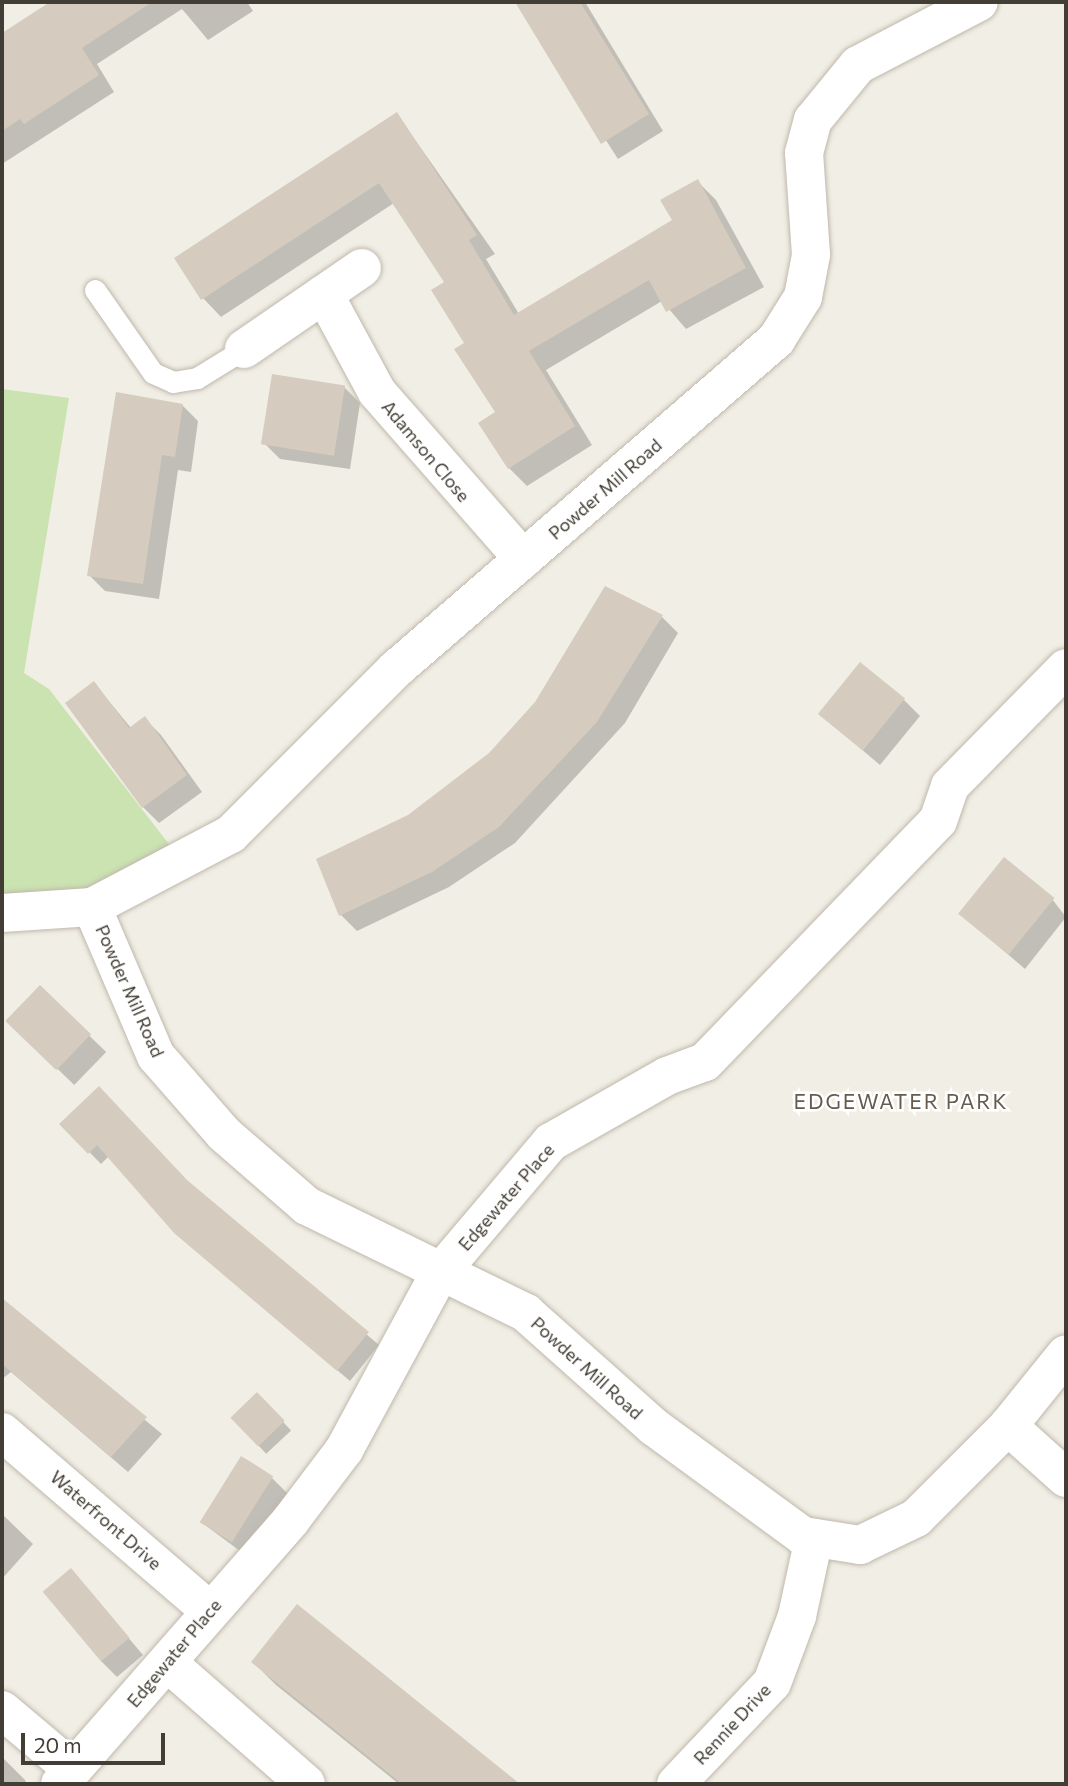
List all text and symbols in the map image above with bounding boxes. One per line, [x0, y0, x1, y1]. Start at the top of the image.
street label: Adamson Close [377, 396, 475, 506]
street label: Powder Mill Road [544, 434, 666, 544]
street label: Powder Mill Road [91, 921, 169, 1061]
district label: EDGEWATER PARK [795, 1088, 1007, 1114]
street label: Edgewater Place [454, 1139, 558, 1255]
street label: Powder Mill Road [527, 1312, 647, 1424]
street label: Waterfront Drive [46, 1466, 166, 1574]
street label: Edgewater Place [122, 1594, 226, 1712]
street label: Rennie Drive [689, 1679, 775, 1769]
scale bar [24, 1720, 168, 1764]
text: 20 m [34, 1732, 82, 1757]

